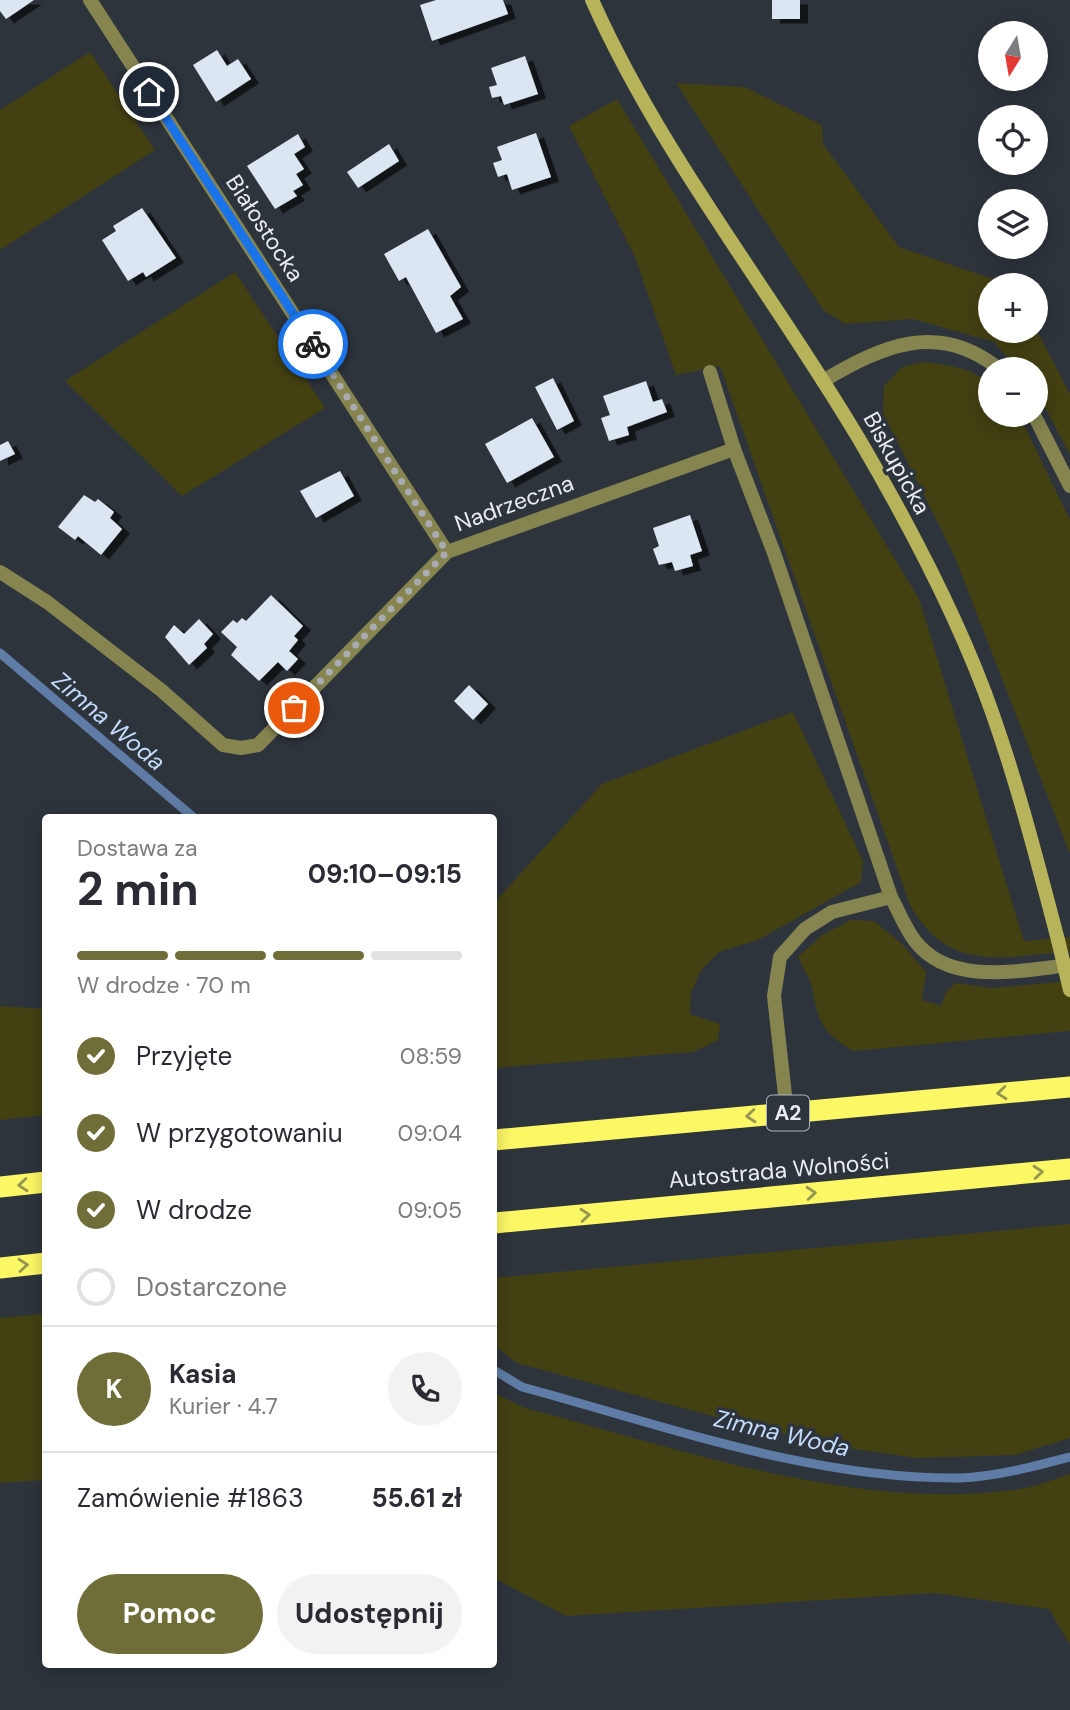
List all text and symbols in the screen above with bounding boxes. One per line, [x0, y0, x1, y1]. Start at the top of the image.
north arrow [978, 21, 1048, 91]
map controls [978, 21, 1048, 427]
pin [119, 62, 179, 122]
icon: home [130, 73, 168, 111]
button: locate [978, 105, 1048, 175]
street label: Białostocka [219, 169, 311, 287]
button: layers [978, 189, 1048, 259]
button: + [978, 273, 1048, 343]
courier [278, 309, 348, 379]
icon: bike [294, 325, 332, 363]
button: − [978, 357, 1048, 427]
street label: Biskupicka [857, 406, 937, 520]
street label: Nadrzeczna [450, 468, 578, 538]
water label: Zimna Woda [46, 665, 172, 777]
pin [264, 678, 324, 738]
icon: bag [275, 689, 313, 727]
text: Dostawa za [77, 833, 198, 863]
text: 09:10–09:15 [308, 857, 462, 891]
text: 2 min [77, 859, 199, 919]
text: W drodze · 70 m [77, 970, 251, 1000]
icon: check [77, 1037, 115, 1075]
text: Przyjęte [136, 1039, 232, 1073]
text: 08:59 [400, 1041, 462, 1071]
one-way arrow [996, 1085, 1007, 1100]
road number: A2 [767, 1096, 809, 1130]
one-way arrow [745, 1108, 756, 1123]
icon: check [77, 1114, 115, 1152]
text: W przygotowaniu [136, 1116, 343, 1150]
text: 09:04 [397, 1118, 462, 1148]
street label: Autostrada Wolności [667, 1145, 891, 1195]
one-way arrow [1032, 1164, 1043, 1179]
one-way arrow [17, 1177, 29, 1192]
one-way arrow [806, 1186, 817, 1201]
icon: check [77, 1191, 115, 1229]
text: W drodze [136, 1193, 252, 1227]
text: 09:05 [397, 1195, 462, 1225]
one-way arrow [579, 1207, 590, 1222]
one-way arrow [18, 1258, 29, 1273]
text: Dostarczone [136, 1270, 287, 1304]
button: phone [388, 1352, 462, 1426]
text: Kasia [169, 1357, 236, 1391]
text: K [106, 1372, 122, 1406]
text: Kurier · 4.7 [169, 1391, 278, 1421]
water label: Zimna Woda [711, 1402, 853, 1464]
text: Zamówienie #1863 [77, 1481, 304, 1515]
text: 55.61 zł [371, 1481, 462, 1515]
button: Pomoc [77, 1574, 263, 1654]
button: Udostępnij [277, 1574, 462, 1654]

